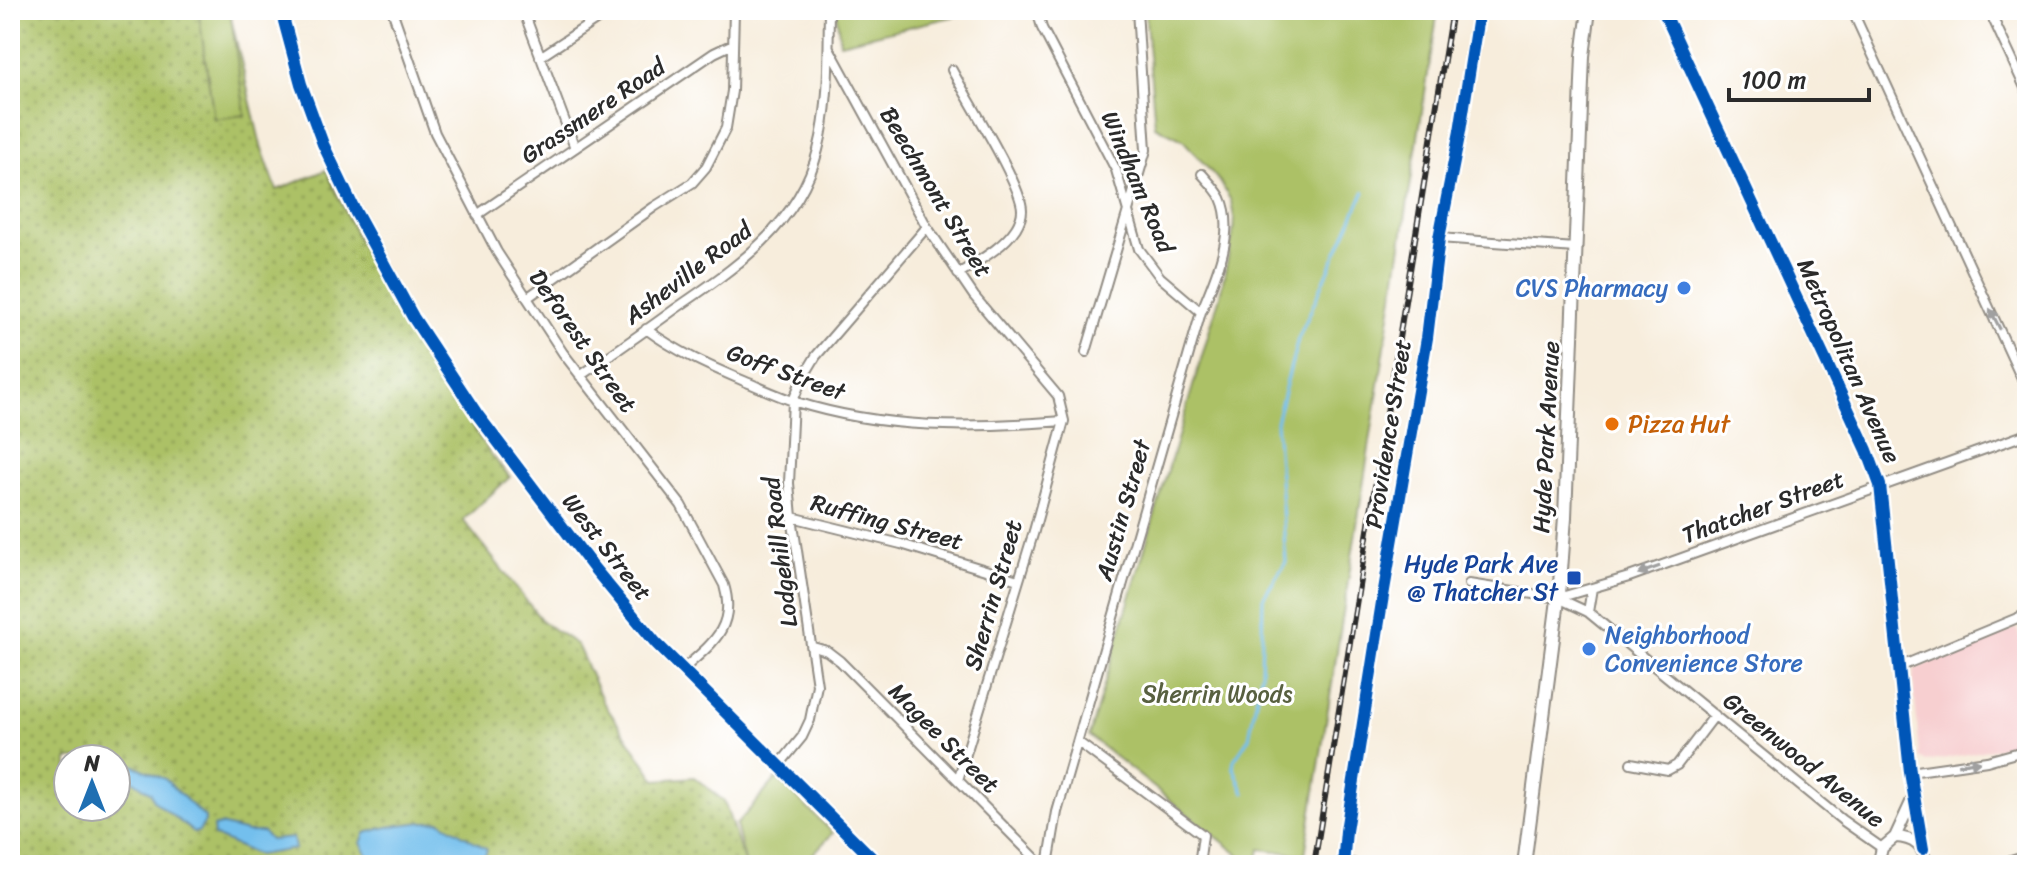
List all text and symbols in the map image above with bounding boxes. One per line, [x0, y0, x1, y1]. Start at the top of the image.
street label: Grassmere Road [512, 46, 675, 175]
scale bar [1729, 52, 1869, 102]
text: 100 m [1741, 59, 1806, 101]
street label: Beechmont Street [868, 98, 1004, 286]
street label: Windham Road [1089, 104, 1187, 261]
street label: Asheville Road [614, 210, 763, 336]
street label: Metropolitan Avenue [1785, 252, 1913, 470]
street label: Deforest Street [518, 260, 648, 422]
place label: CVS Pharmacy [1516, 267, 1669, 309]
marker: CVS Pharmacy [1675, 279, 1693, 297]
one-way arrow [1988, 308, 2001, 331]
street label: Goff Street [721, 331, 853, 413]
street label: Providence Street [1352, 336, 1424, 532]
street label: Hyde Park Avenue [1520, 340, 1572, 534]
place label: Pizza Hut [1628, 403, 1731, 445]
marker: Pizza Hut [1603, 415, 1621, 433]
street label: Austin Street [1083, 433, 1164, 586]
street label: Thatcher Street [1676, 458, 1850, 556]
street label: Lodgehill Road [750, 473, 810, 629]
street label: Ruffing Street [806, 481, 968, 563]
street label: West Street [551, 483, 663, 611]
street label: Sherrin Street [951, 515, 1035, 675]
place label: Hyde Park Ave @ Thatcher St [1404, 543, 1559, 613]
one-way arrow [1637, 564, 1661, 577]
marker: Hyde Park Ave @ Thatcher St [1565, 569, 1583, 587]
place label: Neighborhood Convenience Store [1605, 614, 1803, 684]
marker: Neighborhood Convenience Store [1580, 640, 1598, 658]
street label: Magee Street [878, 672, 1010, 804]
park label: Sherrin Woods [1142, 673, 1292, 715]
street label: Greenwood Avenue [1713, 681, 1895, 839]
north arrow [52, 743, 132, 823]
text: N [83, 744, 100, 783]
one-way arrow [1957, 757, 1982, 769]

